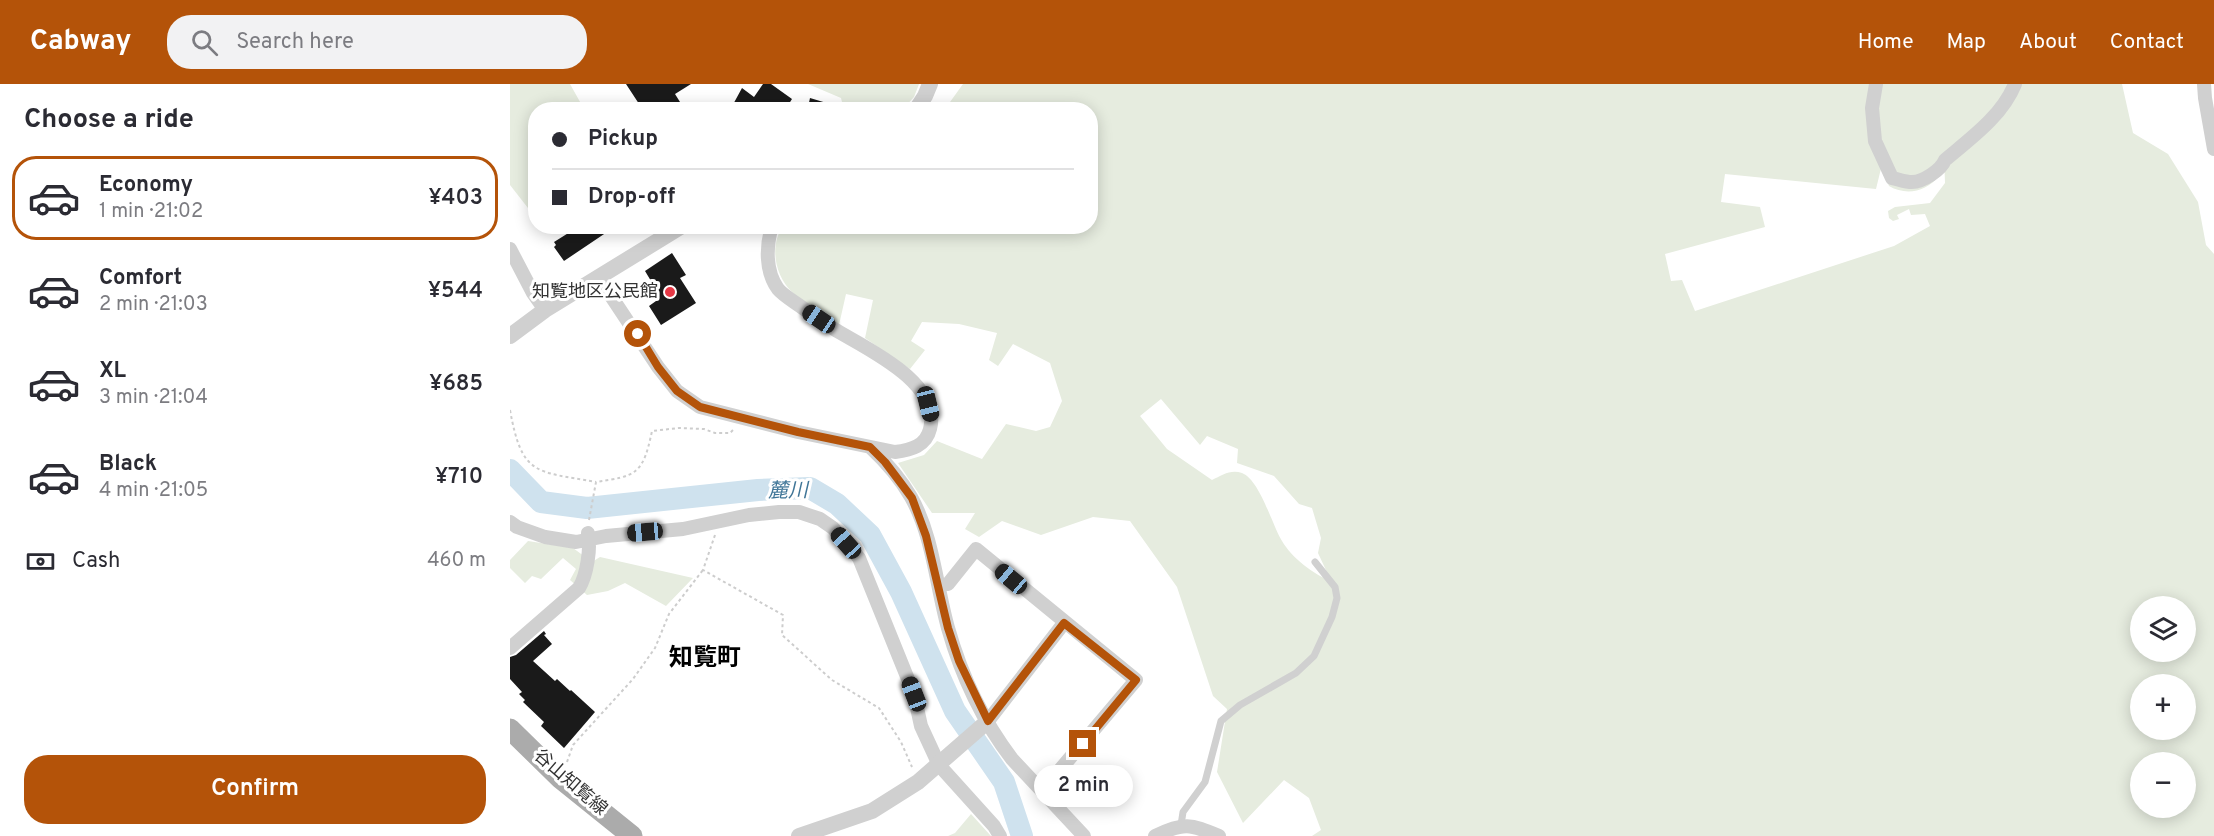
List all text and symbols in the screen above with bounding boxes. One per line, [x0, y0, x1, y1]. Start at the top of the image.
search box [167, 15, 587, 69]
text: Cabway [30, 24, 131, 60]
icon: search [188, 26, 221, 59]
text: Search here [236, 29, 354, 56]
text: Home [1858, 29, 1914, 56]
text: Map [1947, 29, 1986, 56]
text: About [2019, 29, 2077, 56]
text: Contact [2110, 29, 2184, 56]
text: Choose a ride [24, 103, 194, 137]
text: Pickup [588, 126, 658, 153]
icon: car [27, 171, 81, 225]
text: Economy [99, 172, 193, 199]
text: Drop-off [588, 184, 675, 211]
text: ¥403 [428, 185, 483, 212]
text: 1 min · 21:02 [99, 199, 203, 225]
icon: car [27, 264, 81, 318]
text: Comfort [99, 265, 182, 292]
text: ¥544 [428, 278, 483, 305]
place label: 知覧地区公民館 [532, 281, 658, 304]
marker: 知覧地区公民館 [663, 285, 677, 299]
text: 2 min · 21:03 [99, 292, 208, 318]
car [799, 301, 839, 337]
route start [624, 320, 651, 347]
icon: car [27, 357, 81, 411]
text: XL [99, 358, 126, 385]
text: ¥685 [429, 371, 483, 398]
car [915, 384, 941, 424]
text: 3 min · 21:04 [99, 385, 208, 411]
icon: car [27, 450, 81, 504]
text: Black [99, 451, 157, 478]
text: ¥710 [435, 464, 483, 491]
text: 4 min · 21:05 [99, 478, 208, 504]
water label: 麓川 [768, 479, 810, 505]
car [626, 521, 664, 543]
car [827, 524, 865, 562]
icon: cash [24, 545, 57, 578]
text: Cash [72, 548, 121, 575]
text: 460 m [427, 548, 486, 574]
car [991, 561, 1031, 597]
map controls [2130, 596, 2196, 818]
button: layers [2130, 596, 2196, 662]
district label: 知覧町 [669, 644, 741, 674]
car [899, 674, 929, 714]
button: + [2130, 674, 2196, 740]
route end [1069, 730, 1096, 757]
street label: 谷山知覧線 [528, 745, 612, 821]
button: − [2130, 752, 2196, 818]
button: Confirm [24, 755, 486, 824]
callout: 2 min [1034, 765, 1132, 807]
text: 2 min [1058, 773, 1109, 799]

